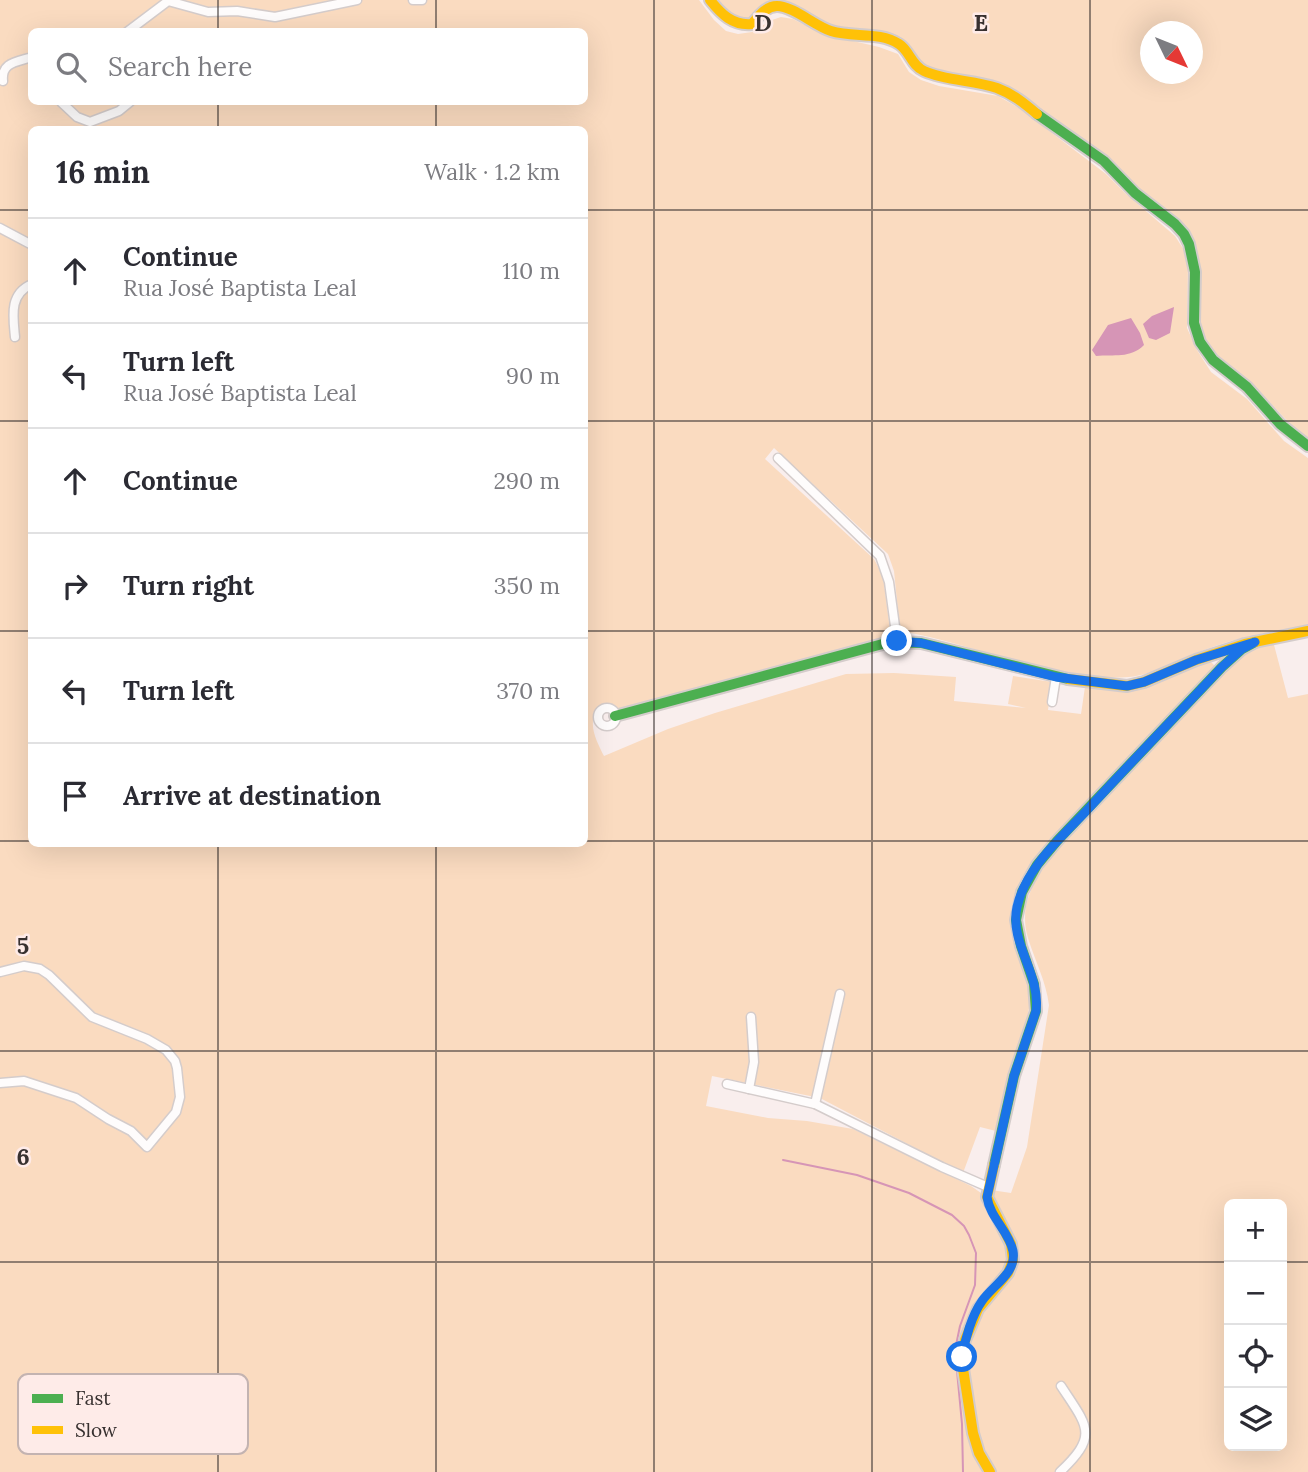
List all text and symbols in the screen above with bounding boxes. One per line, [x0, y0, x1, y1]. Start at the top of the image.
text: D [754, 8, 772, 37]
text: E [974, 8, 988, 37]
north arrow [1140, 21, 1203, 84]
search box [28, 28, 588, 105]
icon: search [52, 48, 90, 86]
text: Search here [108, 50, 252, 83]
text: 16 min [56, 153, 150, 191]
text: Walk · 1.2 km [424, 157, 560, 186]
text: Continue [123, 240, 238, 273]
icon: ahead [56, 252, 94, 290]
text: 110 m [502, 256, 560, 285]
text: Rua José Baptista Leal [123, 273, 357, 302]
text: Turn left [123, 345, 234, 378]
icon: left [56, 357, 94, 395]
text: 90 m [506, 361, 560, 390]
text: Rua José Baptista Leal [123, 378, 357, 407]
icon: ahead [56, 462, 94, 500]
text: Continue [123, 464, 238, 497]
text: 290 m [493, 466, 560, 495]
icon: right [56, 567, 94, 605]
text: Turn right [123, 569, 254, 602]
text: 350 m [494, 571, 560, 600]
route end [881, 625, 912, 656]
icon: left [56, 672, 94, 710]
text: Turn left [123, 674, 234, 707]
text: 370 m [496, 676, 560, 705]
icon: arrive [56, 777, 94, 815]
text: Arrive at destination [123, 779, 381, 812]
text: 5 [17, 931, 29, 960]
text: 6 [16, 1142, 30, 1171]
map controls [1224, 1199, 1287, 1451]
button: + [1224, 1199, 1287, 1262]
button: − [1224, 1262, 1287, 1325]
button: locate [1224, 1325, 1287, 1388]
route start [946, 1341, 977, 1372]
legend [18, 1374, 248, 1454]
text: Fast [75, 1386, 111, 1410]
button: layers [1224, 1388, 1287, 1451]
text: Slow [75, 1418, 118, 1442]

